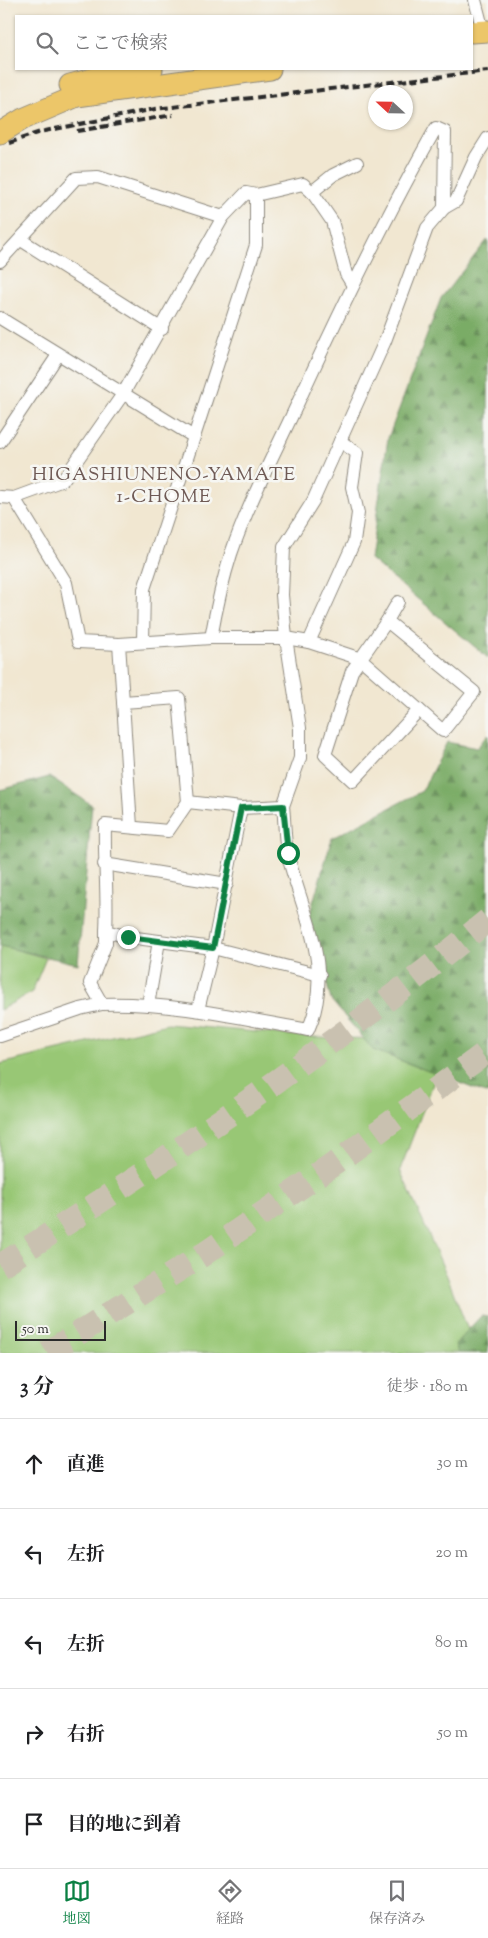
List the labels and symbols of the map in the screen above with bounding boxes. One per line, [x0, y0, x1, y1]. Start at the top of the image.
north arrow [368, 85, 413, 130]
district label: HIGASHIUNENO-YAMATE 1-CHOME [32, 462, 296, 511]
route start [277, 842, 300, 865]
route end [117, 926, 140, 949]
scale bar [15, 1318, 106, 1341]

